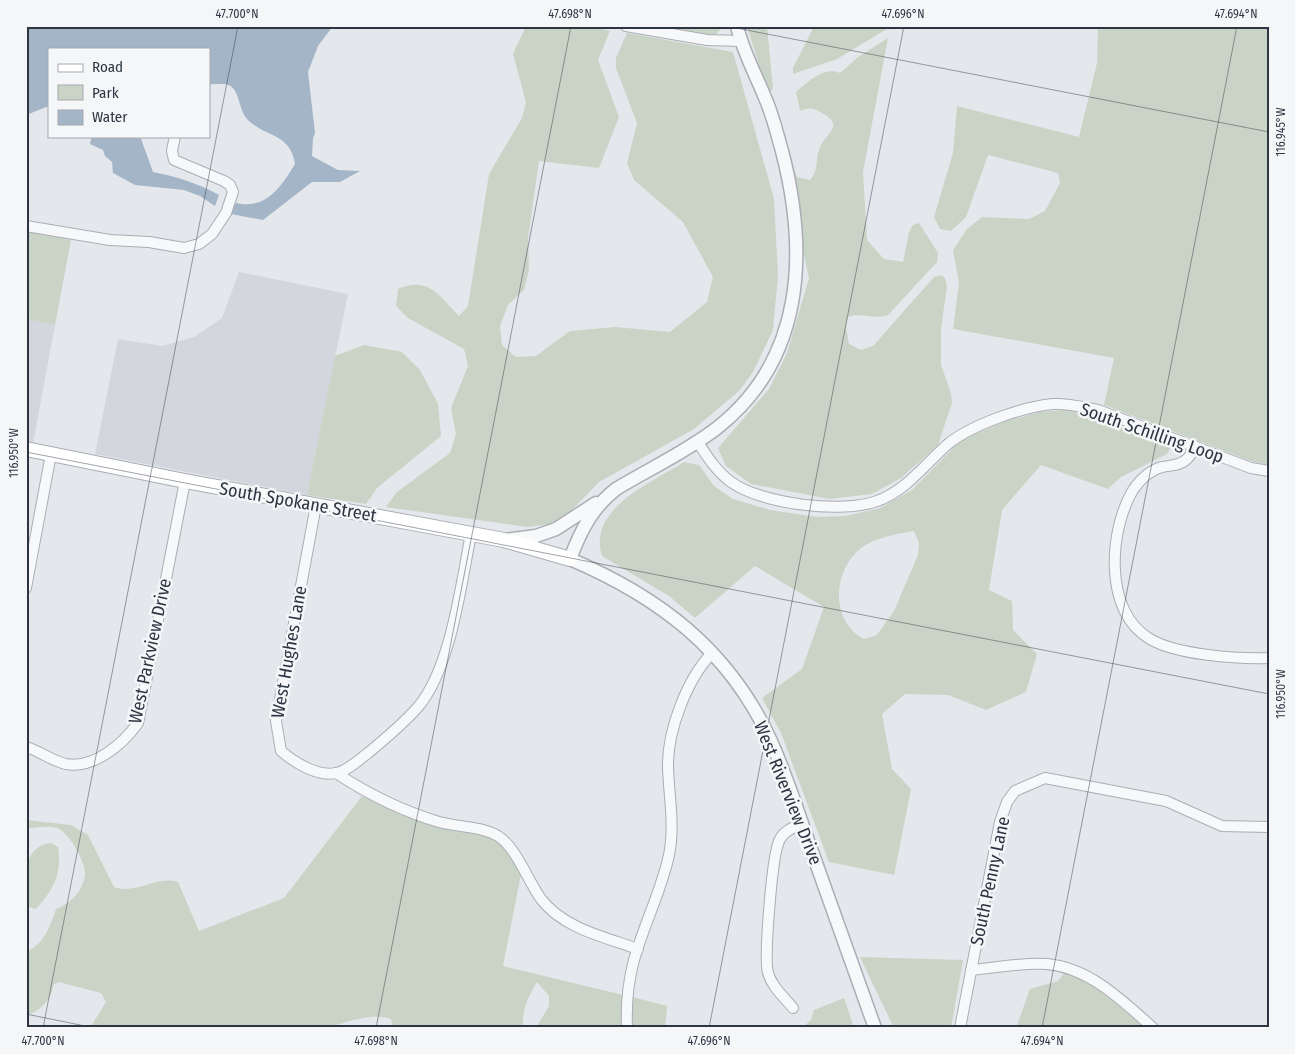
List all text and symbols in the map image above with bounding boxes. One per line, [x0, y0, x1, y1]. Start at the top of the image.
text: 47.700°N [215, 7, 259, 21]
text: 47.698°N [548, 7, 592, 21]
text: 47.696°N [881, 7, 925, 21]
text: 47.694°N [1214, 7, 1258, 21]
legend [48, 48, 210, 138]
text: Road [92, 58, 123, 76]
text: Park [92, 84, 119, 102]
text: Water [92, 108, 128, 126]
text: 116.945°W [1274, 108, 1288, 156]
street label: South Schilling Loop [1077, 398, 1227, 468]
text: 116.950°W [7, 428, 21, 478]
street label: South Spokane Street [218, 477, 378, 527]
street label: West Parkview Drive [124, 576, 176, 725]
street label: West Hughes Lane [267, 584, 311, 720]
text: 116.950°W [1274, 669, 1288, 719]
street label: West Riverview Drive [749, 718, 827, 868]
street label: South Penny Lane [966, 814, 1014, 948]
text: 47.700°N [21, 1034, 65, 1048]
text: 47.698°N [354, 1034, 398, 1048]
text: 47.696°N [687, 1034, 731, 1048]
text: 47.694°N [1020, 1034, 1064, 1048]

